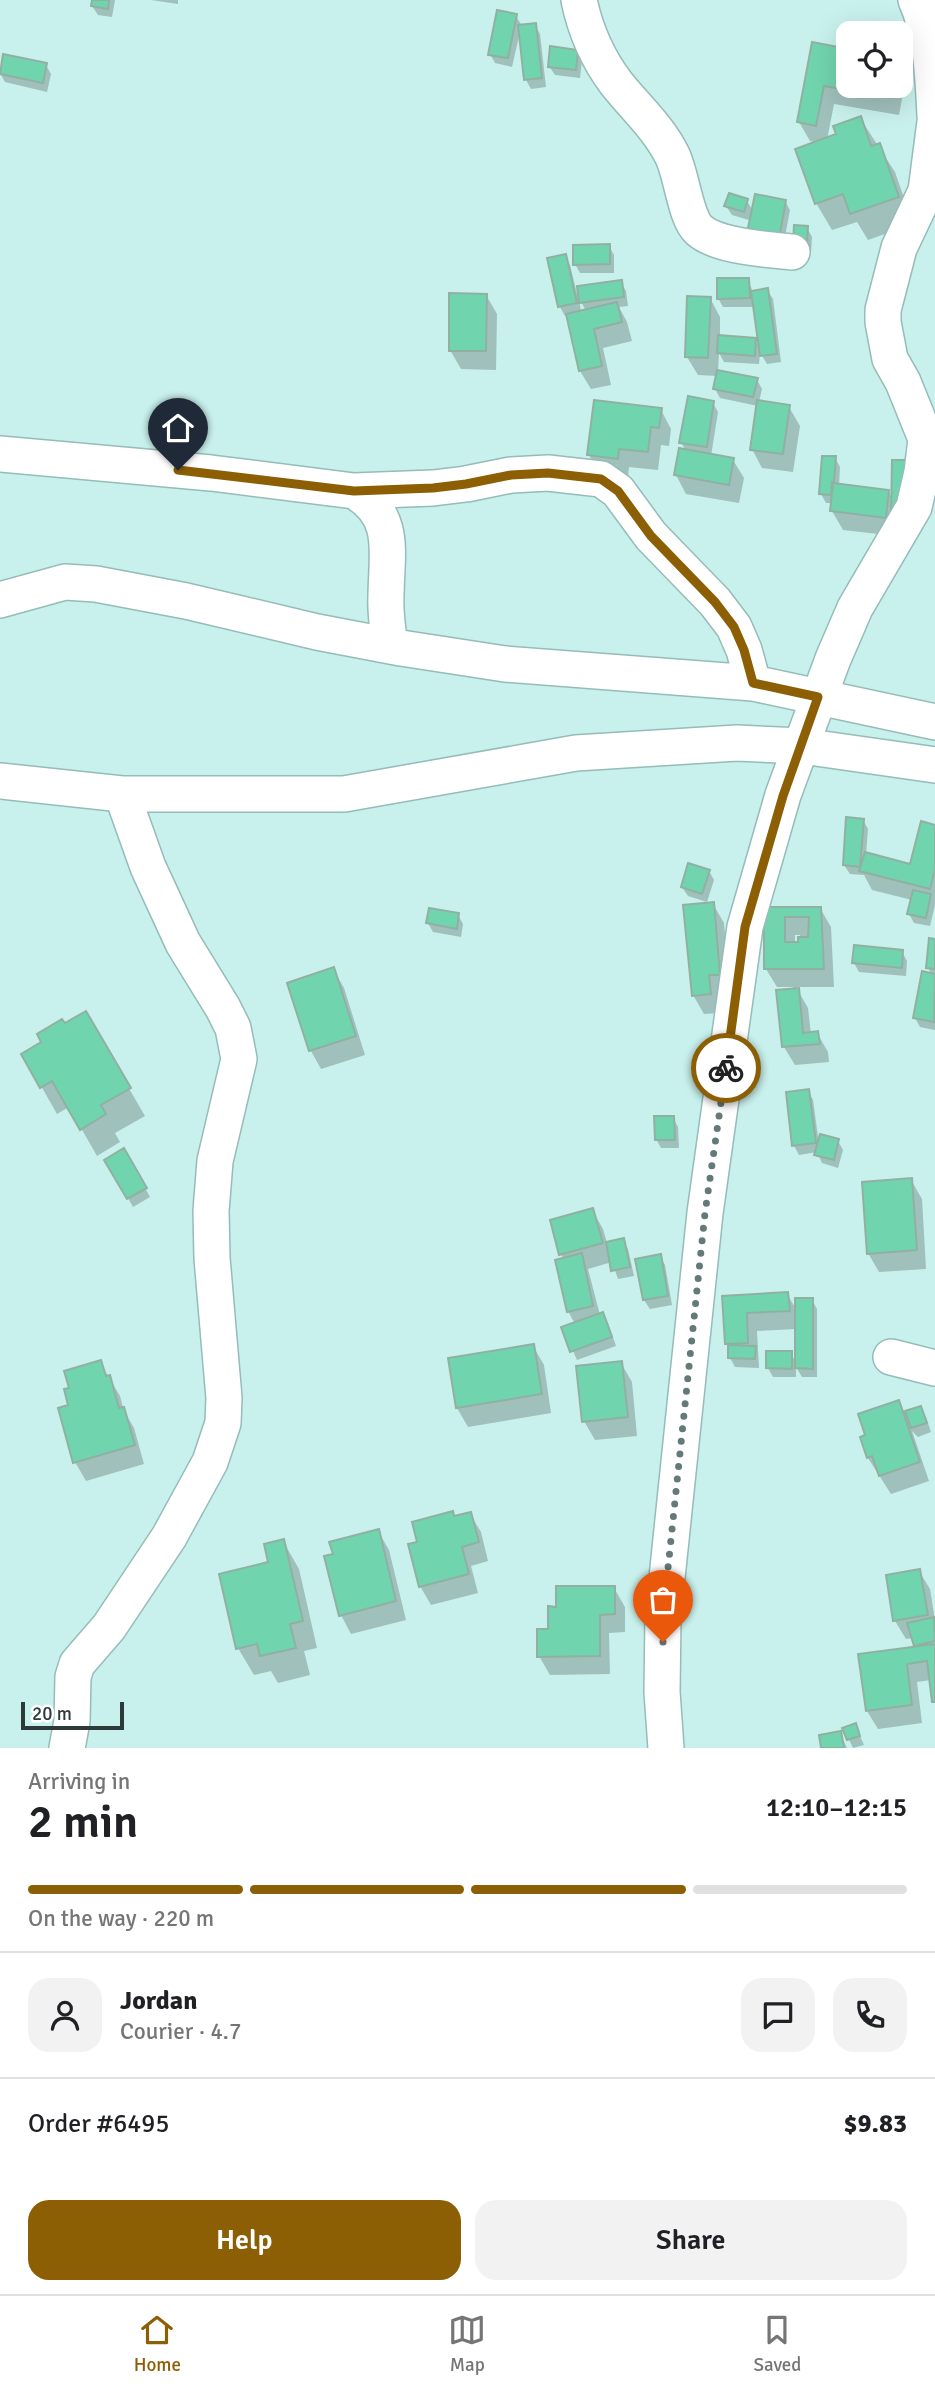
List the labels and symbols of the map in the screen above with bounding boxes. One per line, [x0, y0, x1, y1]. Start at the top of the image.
pin [148, 398, 208, 470]
courier [691, 1033, 761, 1103]
pin [633, 1570, 693, 1642]
scale bar [21, 1699, 124, 1731]

